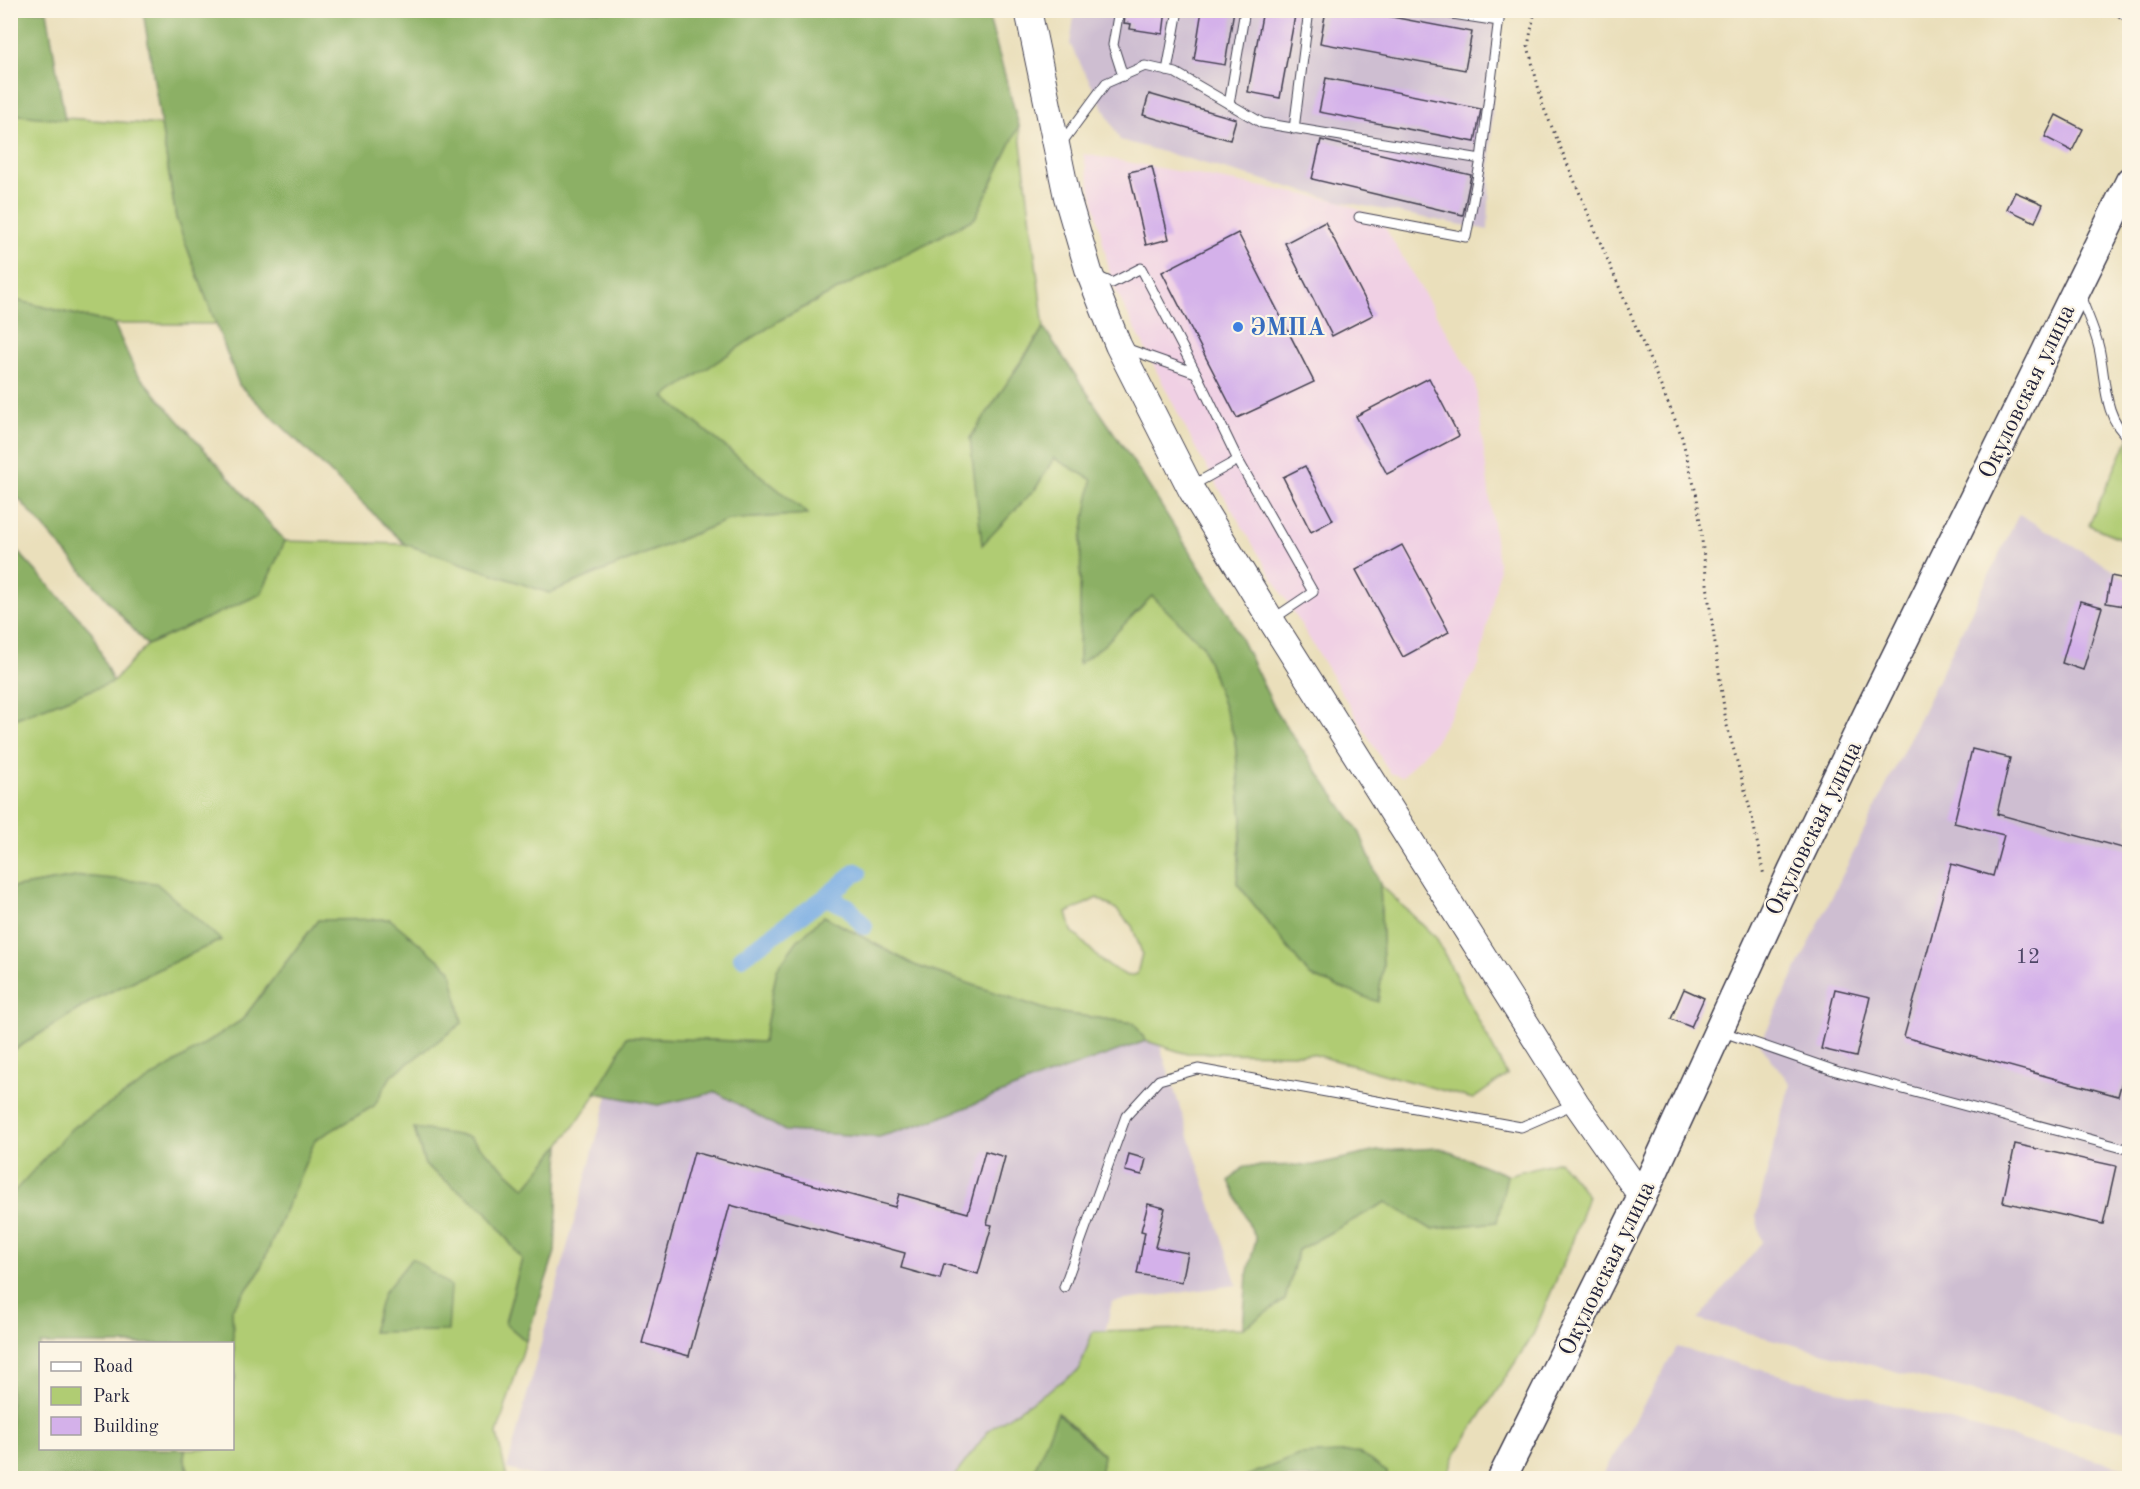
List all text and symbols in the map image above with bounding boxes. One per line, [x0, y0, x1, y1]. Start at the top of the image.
street label: Окуловская улица [1975, 301, 2080, 483]
place label: ЭМПА [1250, 317, 1325, 341]
marker: ЭМПА [1231, 320, 1245, 334]
street label: Окуловская улица [1762, 738, 1867, 920]
house number: 12 [2016, 947, 2040, 968]
street label: Окуловская улица [1555, 1178, 1660, 1360]
legend [39, 1342, 234, 1450]
text: Road [93, 1358, 133, 1376]
text: Park [93, 1388, 130, 1406]
text: Building [93, 1418, 159, 1436]

